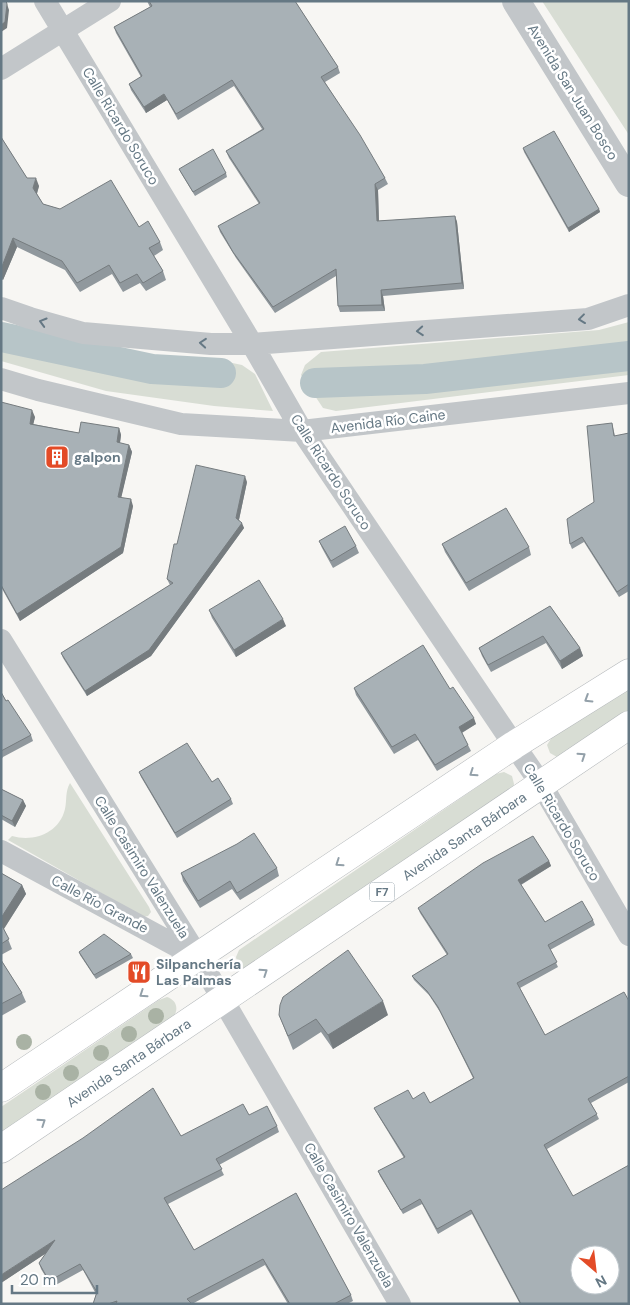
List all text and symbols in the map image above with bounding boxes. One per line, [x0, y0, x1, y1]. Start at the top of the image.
street label: Avenida San Juan Bosco [524, 21, 622, 163]
street label: Calle Ricardo Soruco [79, 64, 163, 188]
one-way arrow [578, 313, 586, 324]
one-way arrow [39, 317, 47, 327]
one-way arrow [416, 326, 424, 337]
one-way arrow [199, 338, 207, 349]
street label: Avenida Río Caine [330, 405, 446, 437]
street label: Calle Ricardo Soruco [287, 411, 375, 533]
building icon: galpon [44, 444, 70, 470]
place label: galpon [74, 448, 121, 466]
one-way arrow [584, 692, 593, 702]
one-way arrow [576, 753, 586, 762]
street label: Calle Ricardo Soruco [520, 760, 604, 884]
one-way arrow [470, 766, 479, 776]
street label: Avenida Santa Bárbara [399, 788, 530, 885]
street label: Calle Casimiro Valenzuela [91, 792, 193, 942]
one-way arrow [335, 857, 344, 866]
street label: Calle Río Grande [48, 871, 152, 937]
road number: F7 [370, 882, 394, 902]
place label: Silpanchería Las Palmas [156, 955, 241, 989]
restaurant icon: Silpanchería Las Palmas [126, 959, 152, 985]
one-way arrow [258, 969, 267, 978]
one-way arrow [139, 988, 149, 997]
street label: Avenida Santa Bárbara [63, 1014, 194, 1111]
one-way arrow [36, 1118, 45, 1128]
street label: Calle Casimiro Valenzuela [300, 1139, 398, 1291]
north arrow [570, 1245, 620, 1295]
scale bar [12, 1262, 98, 1294]
text: 20 m [20, 1270, 56, 1290]
text: N [592, 1271, 610, 1292]

